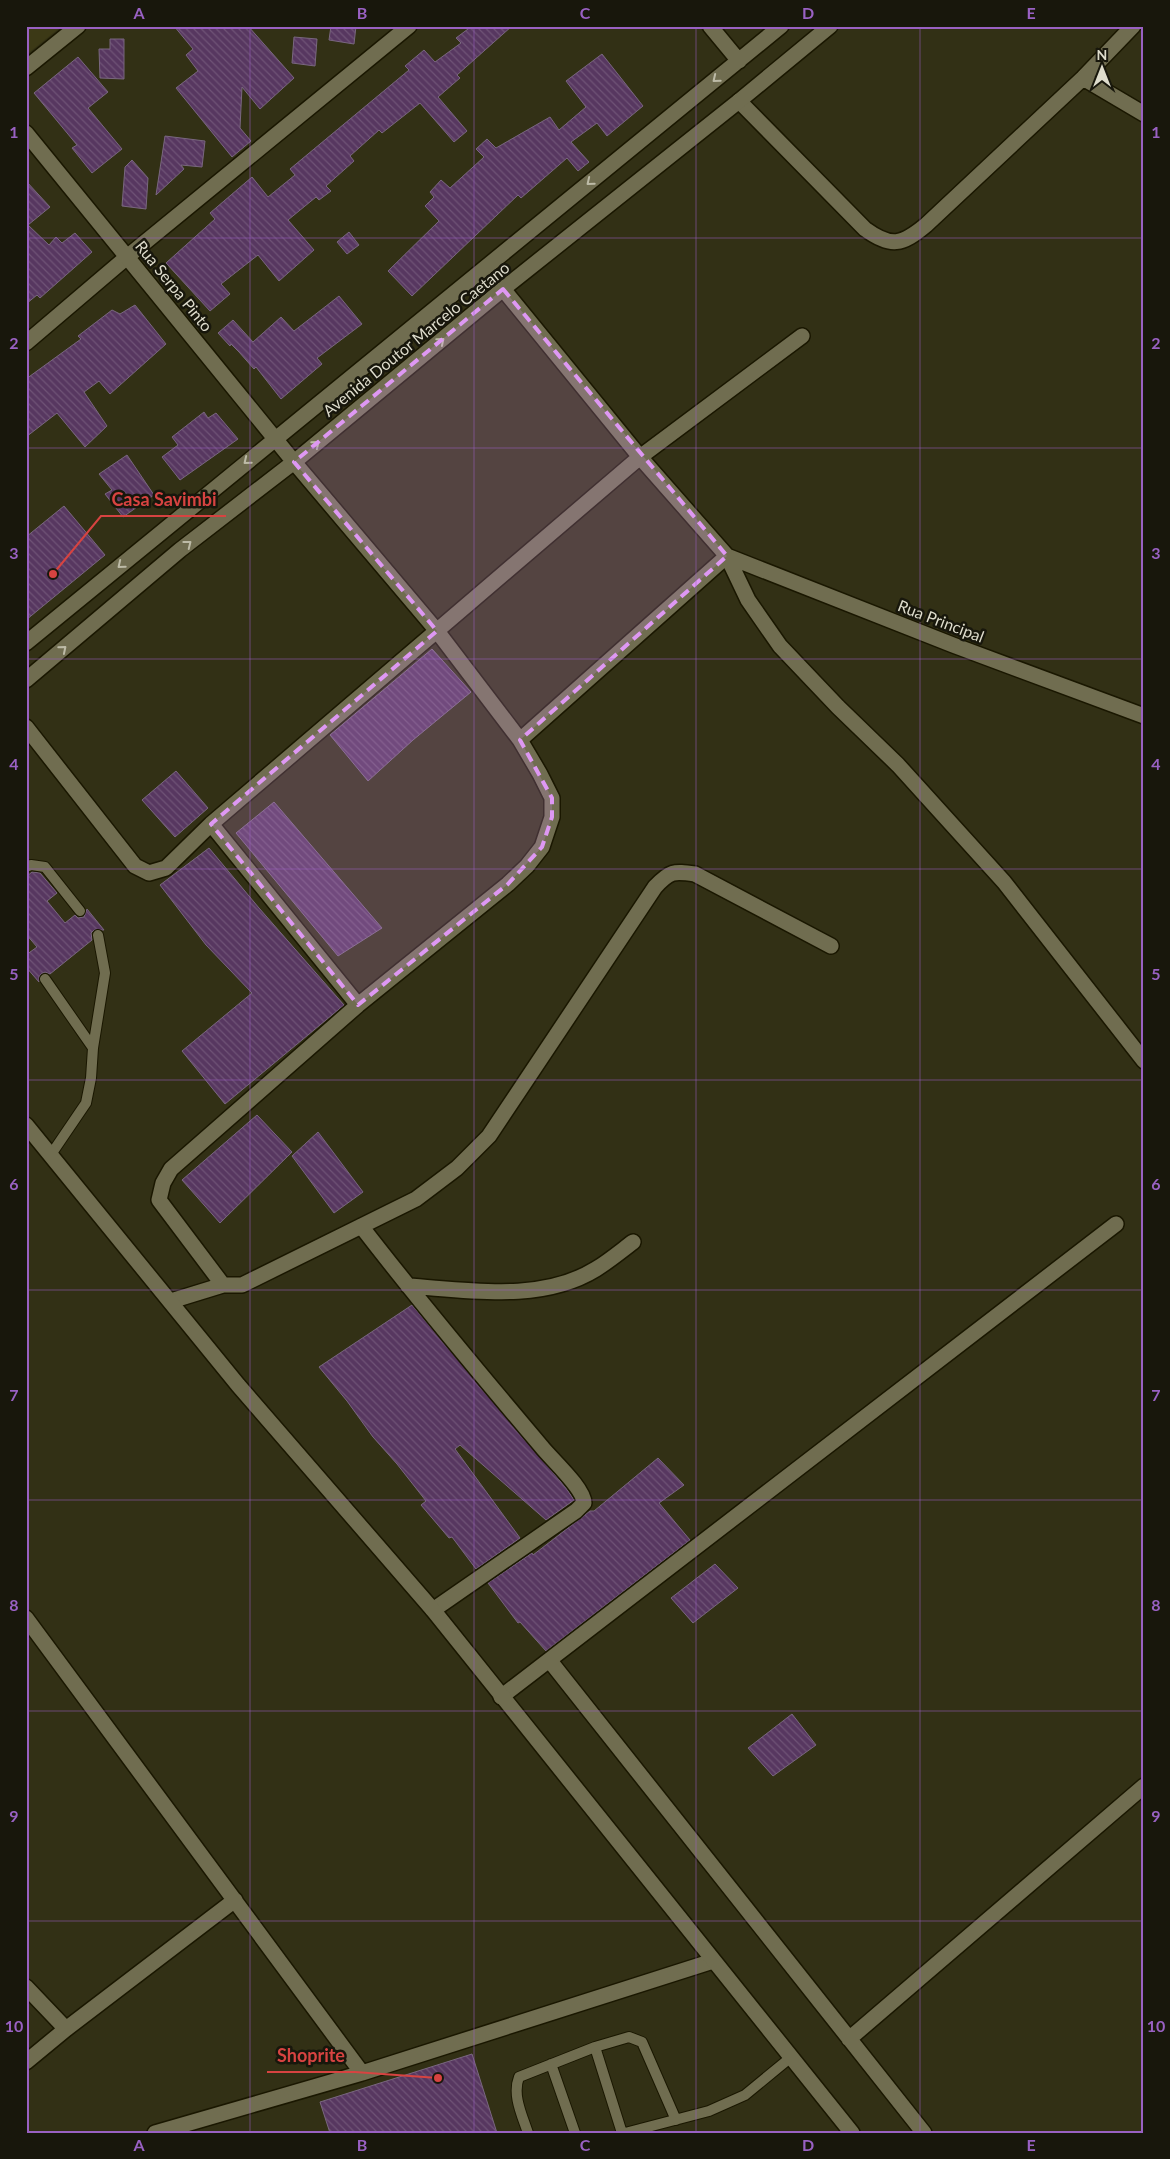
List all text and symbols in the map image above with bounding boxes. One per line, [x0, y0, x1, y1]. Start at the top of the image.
text: A [132, 3, 145, 22]
text: B [357, 3, 367, 22]
text: C [580, 3, 591, 22]
text: D [802, 3, 814, 22]
text: E [1026, 3, 1036, 22]
north arrow [1078, 42, 1128, 92]
text: N [1097, 46, 1107, 63]
one-way arrow [713, 74, 722, 82]
text: 1 [9, 122, 19, 141]
text: 1 [1151, 122, 1161, 141]
one-way arrow [587, 176, 596, 184]
street label: Rua Serpa Pinto [132, 236, 217, 335]
street label: Avenida Doutor Marcelo Caetano [319, 257, 513, 420]
text: 2 [9, 333, 19, 352]
text: 2 [1151, 333, 1161, 352]
one-way arrow [435, 338, 444, 346]
one-way arrow [310, 441, 319, 450]
one-way arrow [244, 456, 253, 464]
callout: Casa Savimbi [101, 483, 226, 516]
text: Casa Savimbi [111, 488, 217, 510]
one-way arrow [182, 541, 191, 550]
text: 3 [9, 543, 19, 562]
text: 3 [1151, 543, 1161, 562]
one-way arrow [118, 559, 127, 568]
street label: Rua Principal [895, 595, 987, 646]
one-way arrow [58, 646, 67, 655]
text: 4 [9, 754, 19, 773]
text: 4 [1151, 754, 1161, 773]
text: 5 [9, 964, 19, 983]
text: 5 [1151, 964, 1161, 983]
text: 6 [9, 1174, 19, 1193]
text: 6 [1151, 1174, 1161, 1193]
text: 7 [9, 1385, 19, 1404]
text: 7 [1151, 1385, 1161, 1404]
text: 8 [9, 1595, 19, 1614]
text: 8 [1151, 1595, 1161, 1614]
text: 9 [9, 1806, 19, 1825]
text: 9 [1151, 1806, 1161, 1825]
text: 10 [5, 2016, 23, 2035]
text: 10 [1147, 2016, 1165, 2035]
callout: Shoprite [267, 2039, 355, 2072]
text: Shoprite [277, 2044, 345, 2066]
text: A [132, 2135, 145, 2154]
text: B [357, 2135, 367, 2154]
text: C [580, 2135, 591, 2154]
text: D [802, 2135, 814, 2154]
text: E [1026, 2135, 1036, 2154]

